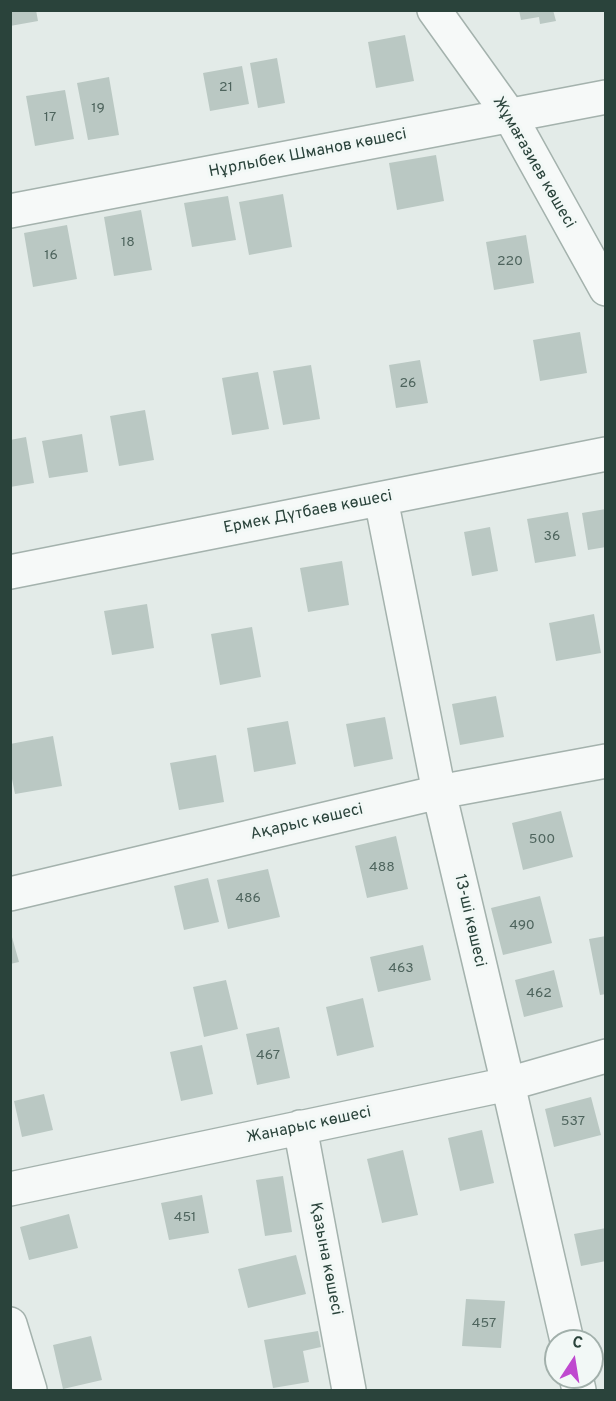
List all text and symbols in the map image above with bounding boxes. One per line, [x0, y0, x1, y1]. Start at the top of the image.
house number: 21 [219, 80, 233, 96]
street label: Жұмағазиев көшесі [487, 94, 579, 232]
house number: 19 [91, 101, 105, 117]
house number: 17 [44, 110, 56, 126]
street label: Нұрлыбек Шманов көшесі [207, 125, 409, 183]
house number: 18 [121, 235, 135, 251]
house number: 16 [44, 248, 58, 264]
house number: 220 [497, 254, 523, 270]
house number: 26 [400, 376, 416, 392]
street label: Ермек Дүтбаев көшесi [222, 487, 394, 539]
house number: 36 [544, 529, 560, 545]
street label: Ақарыс көшесi [249, 801, 365, 845]
house number: 500 [529, 832, 555, 848]
house number: 488 [369, 860, 395, 876]
street label: 13-ші көшесi [449, 873, 489, 969]
house number: 486 [235, 891, 261, 907]
house number: 490 [509, 918, 535, 934]
house number: 463 [388, 961, 414, 977]
house number: 462 [526, 986, 552, 1002]
house number: 467 [256, 1048, 280, 1064]
street label: Жанарыс көшесі [245, 1103, 373, 1149]
house number: 537 [561, 1114, 585, 1130]
street label: Қазына көшесі [305, 1201, 345, 1317]
house number: 451 [174, 1210, 196, 1226]
house number: 457 [472, 1316, 496, 1332]
north arrow [544, 1329, 604, 1389]
text: С [570, 1333, 584, 1354]

